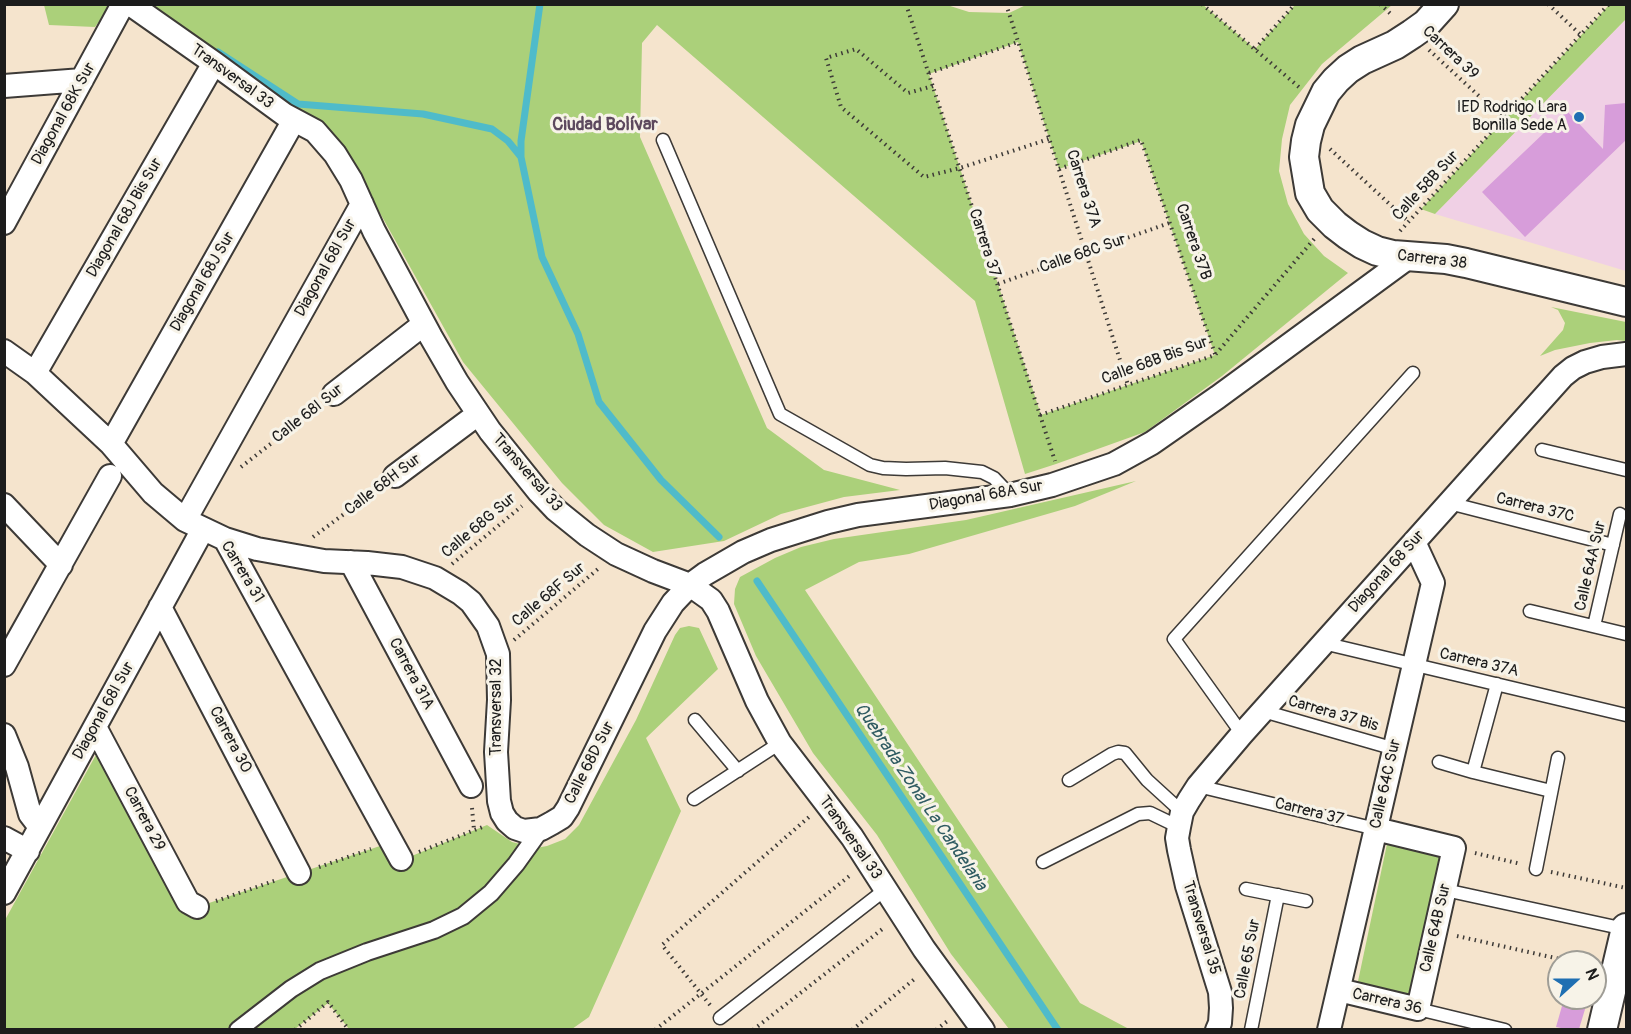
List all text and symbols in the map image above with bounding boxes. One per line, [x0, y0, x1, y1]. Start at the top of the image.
street label: Carrera 39 [1418, 22, 1482, 84]
street label: Transversal 33 [187, 41, 277, 113]
street label: Diagonal 68K Sur [28, 59, 100, 169]
place label: IED Rodrigo Lara Bonilla Sede A [1457, 98, 1567, 136]
marker: IED Rodrigo Lara Bonilla Sede A [1572, 110, 1586, 124]
district label: Ciudad Bolívar [552, 114, 658, 136]
street label: Calle 58B Sur [1389, 147, 1463, 225]
street label: Carrera 37A [1061, 148, 1105, 230]
street label: Diagonal 68J Bis Sur [83, 155, 167, 281]
street label: Carrera 37B [1171, 201, 1215, 283]
street label: Carrera 37 [964, 207, 1004, 279]
street label: Diagonal 68I Sur [291, 216, 361, 320]
street label: Diagonal 68J Sur [167, 229, 239, 335]
street label: Calle 68C Sur [1037, 230, 1129, 278]
street label: Carrera 38 [1396, 246, 1468, 274]
street label: Calle 68B Bis Sur [1099, 333, 1211, 389]
street label: Calle 68I Sur [269, 380, 347, 448]
street label: Transversal 33 [488, 430, 566, 516]
street label: Calle 68H Sur [341, 450, 425, 520]
street label: Diagonal 68A Sur [928, 477, 1044, 515]
street label: Calle 68G Sur [438, 489, 520, 563]
street label: Carrera 37C [1494, 489, 1576, 527]
street label: Calle 64A Sur [1571, 519, 1611, 613]
street label: Diagonal 68 Sur [1345, 527, 1429, 617]
street label: Carrera 31 [216, 538, 268, 606]
street label: Calle 68F Sur [508, 559, 590, 631]
street label: Carrera 31A [384, 635, 438, 713]
street label: Carrera 37A [1438, 645, 1520, 681]
street label: Transversal 32 [487, 658, 507, 756]
street label: Diagonal 68I Sur [69, 659, 139, 763]
street label: Carrera 37 Bis [1286, 692, 1380, 736]
water label: Quebrada Zonal La Candelaria [849, 699, 991, 895]
street label: Carrera 30 [204, 703, 256, 777]
street label: Calle 68D Sur [561, 718, 619, 808]
street label: Calle 64C Sur [1366, 737, 1406, 831]
street label: Carrera 29 [119, 784, 169, 854]
street label: Transversal 33 [814, 793, 886, 883]
street label: Carrera 37 [1273, 794, 1345, 830]
street label: Transversal 35 [1178, 879, 1224, 977]
street label: Calle 64B Sur [1416, 882, 1456, 974]
street label: Calle 65 Sur [1231, 917, 1265, 1001]
north arrow [1547, 950, 1607, 1010]
text: N [1581, 966, 1603, 983]
street label: Carrera 36 [1350, 985, 1424, 1019]

